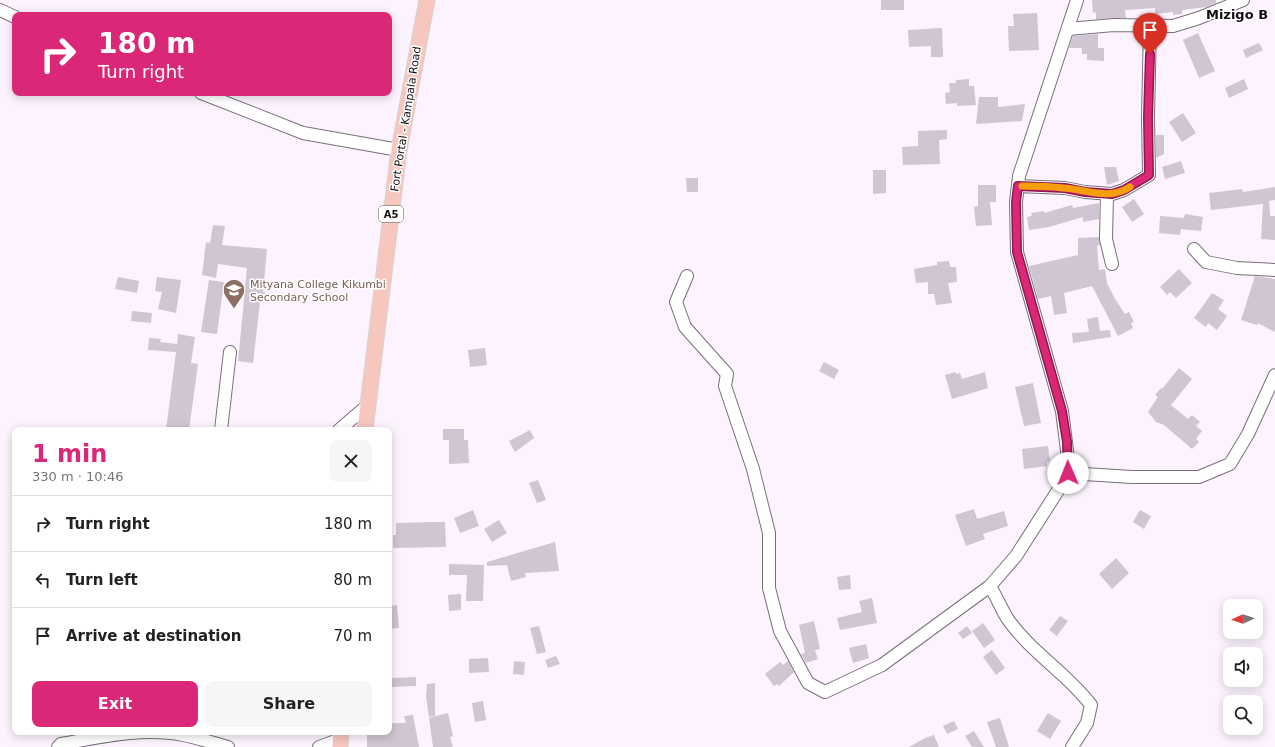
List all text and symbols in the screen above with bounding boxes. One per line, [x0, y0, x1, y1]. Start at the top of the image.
district label: Mizigo B [1206, 7, 1268, 22]
pin [1133, 13, 1167, 54]
icon: arrive [1139, 19, 1161, 41]
text: 180 m [98, 27, 195, 60]
icon: right [32, 28, 84, 80]
street label: Fort Portal - Kampala Road [388, 46, 424, 192]
text: Turn right [98, 61, 184, 82]
road number: A5 [379, 206, 403, 222]
school or university icon: Mityana College Kikumbi Secondary School [221, 277, 247, 310]
place label: Mityana College Kikumbi Secondary School [250, 278, 386, 304]
text: 1 min [32, 440, 107, 468]
button: close [330, 440, 372, 482]
position arrow [1047, 452, 1089, 494]
text: 330 m · 10:46 [32, 469, 123, 484]
icon: right [32, 513, 54, 535]
text: Turn right [66, 515, 150, 533]
text: 180 m [324, 515, 372, 533]
icon: left [32, 569, 54, 591]
text: Turn left [66, 571, 138, 589]
text: 80 m [334, 571, 372, 589]
north arrow [1223, 599, 1263, 639]
map controls [1223, 599, 1263, 735]
icon: arrive [32, 625, 54, 647]
text: Arrive at destination [66, 627, 241, 645]
text: 70 m [334, 627, 372, 645]
button: sound [1223, 647, 1263, 687]
button: Exit [32, 681, 198, 727]
button: Share [206, 681, 372, 727]
button: search [1223, 695, 1263, 735]

